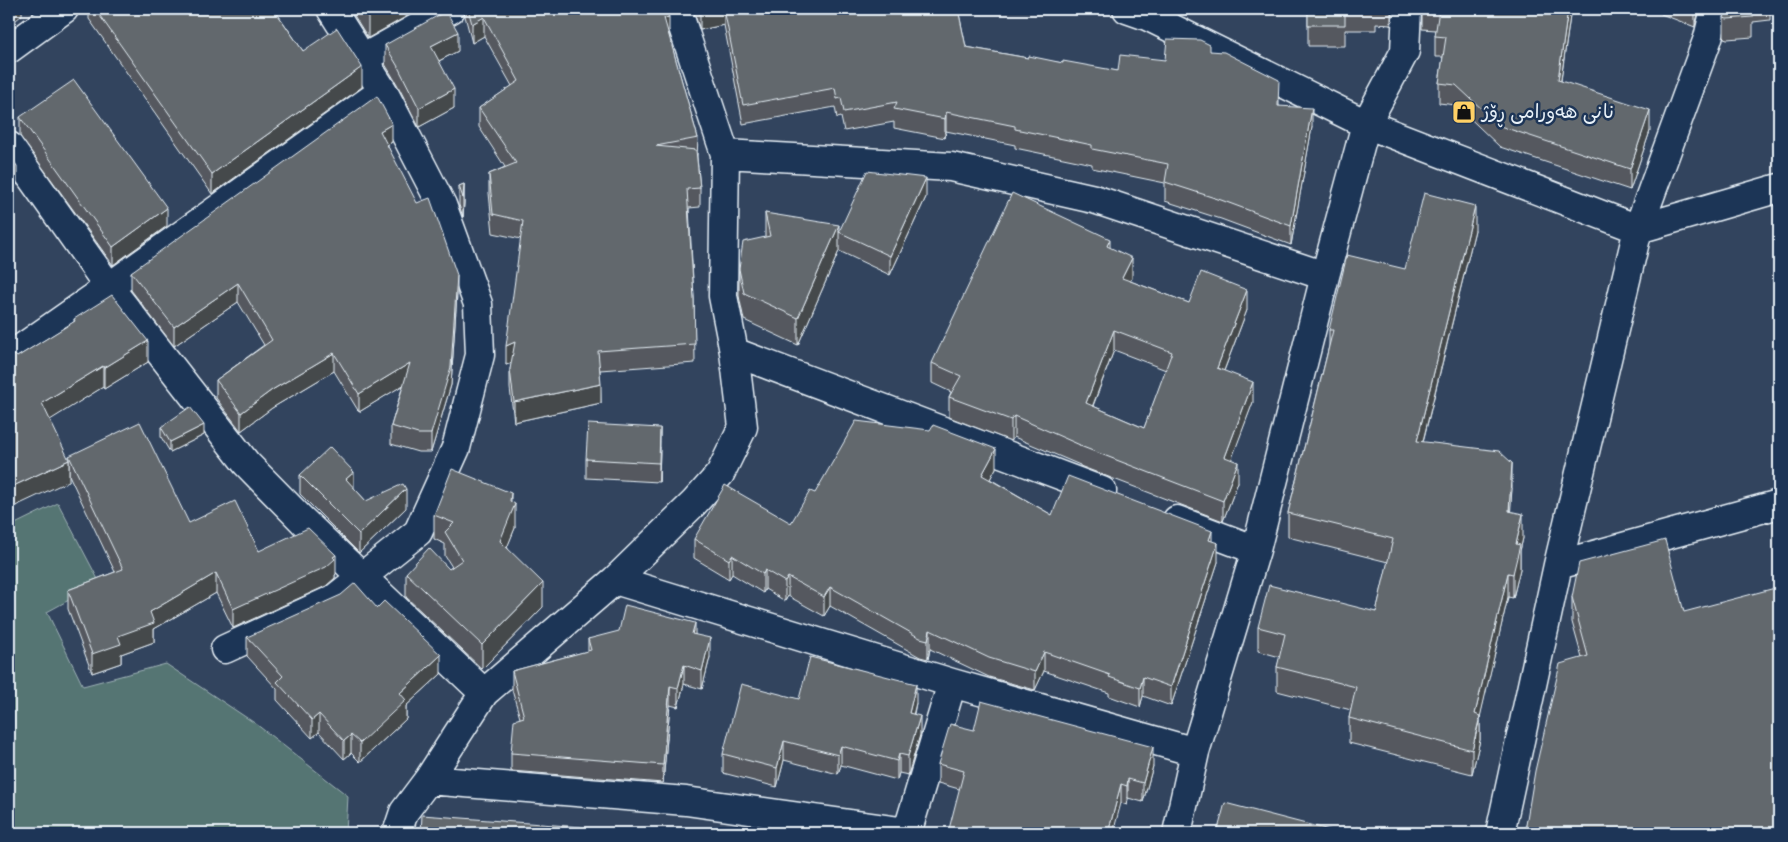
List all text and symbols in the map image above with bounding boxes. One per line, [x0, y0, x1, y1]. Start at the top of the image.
shop icon: نانی هەورامی ڕۆژ [1451, 99, 1477, 125]
place label: نانی هەورامی ڕۆژ [1480, 100, 1614, 128]

